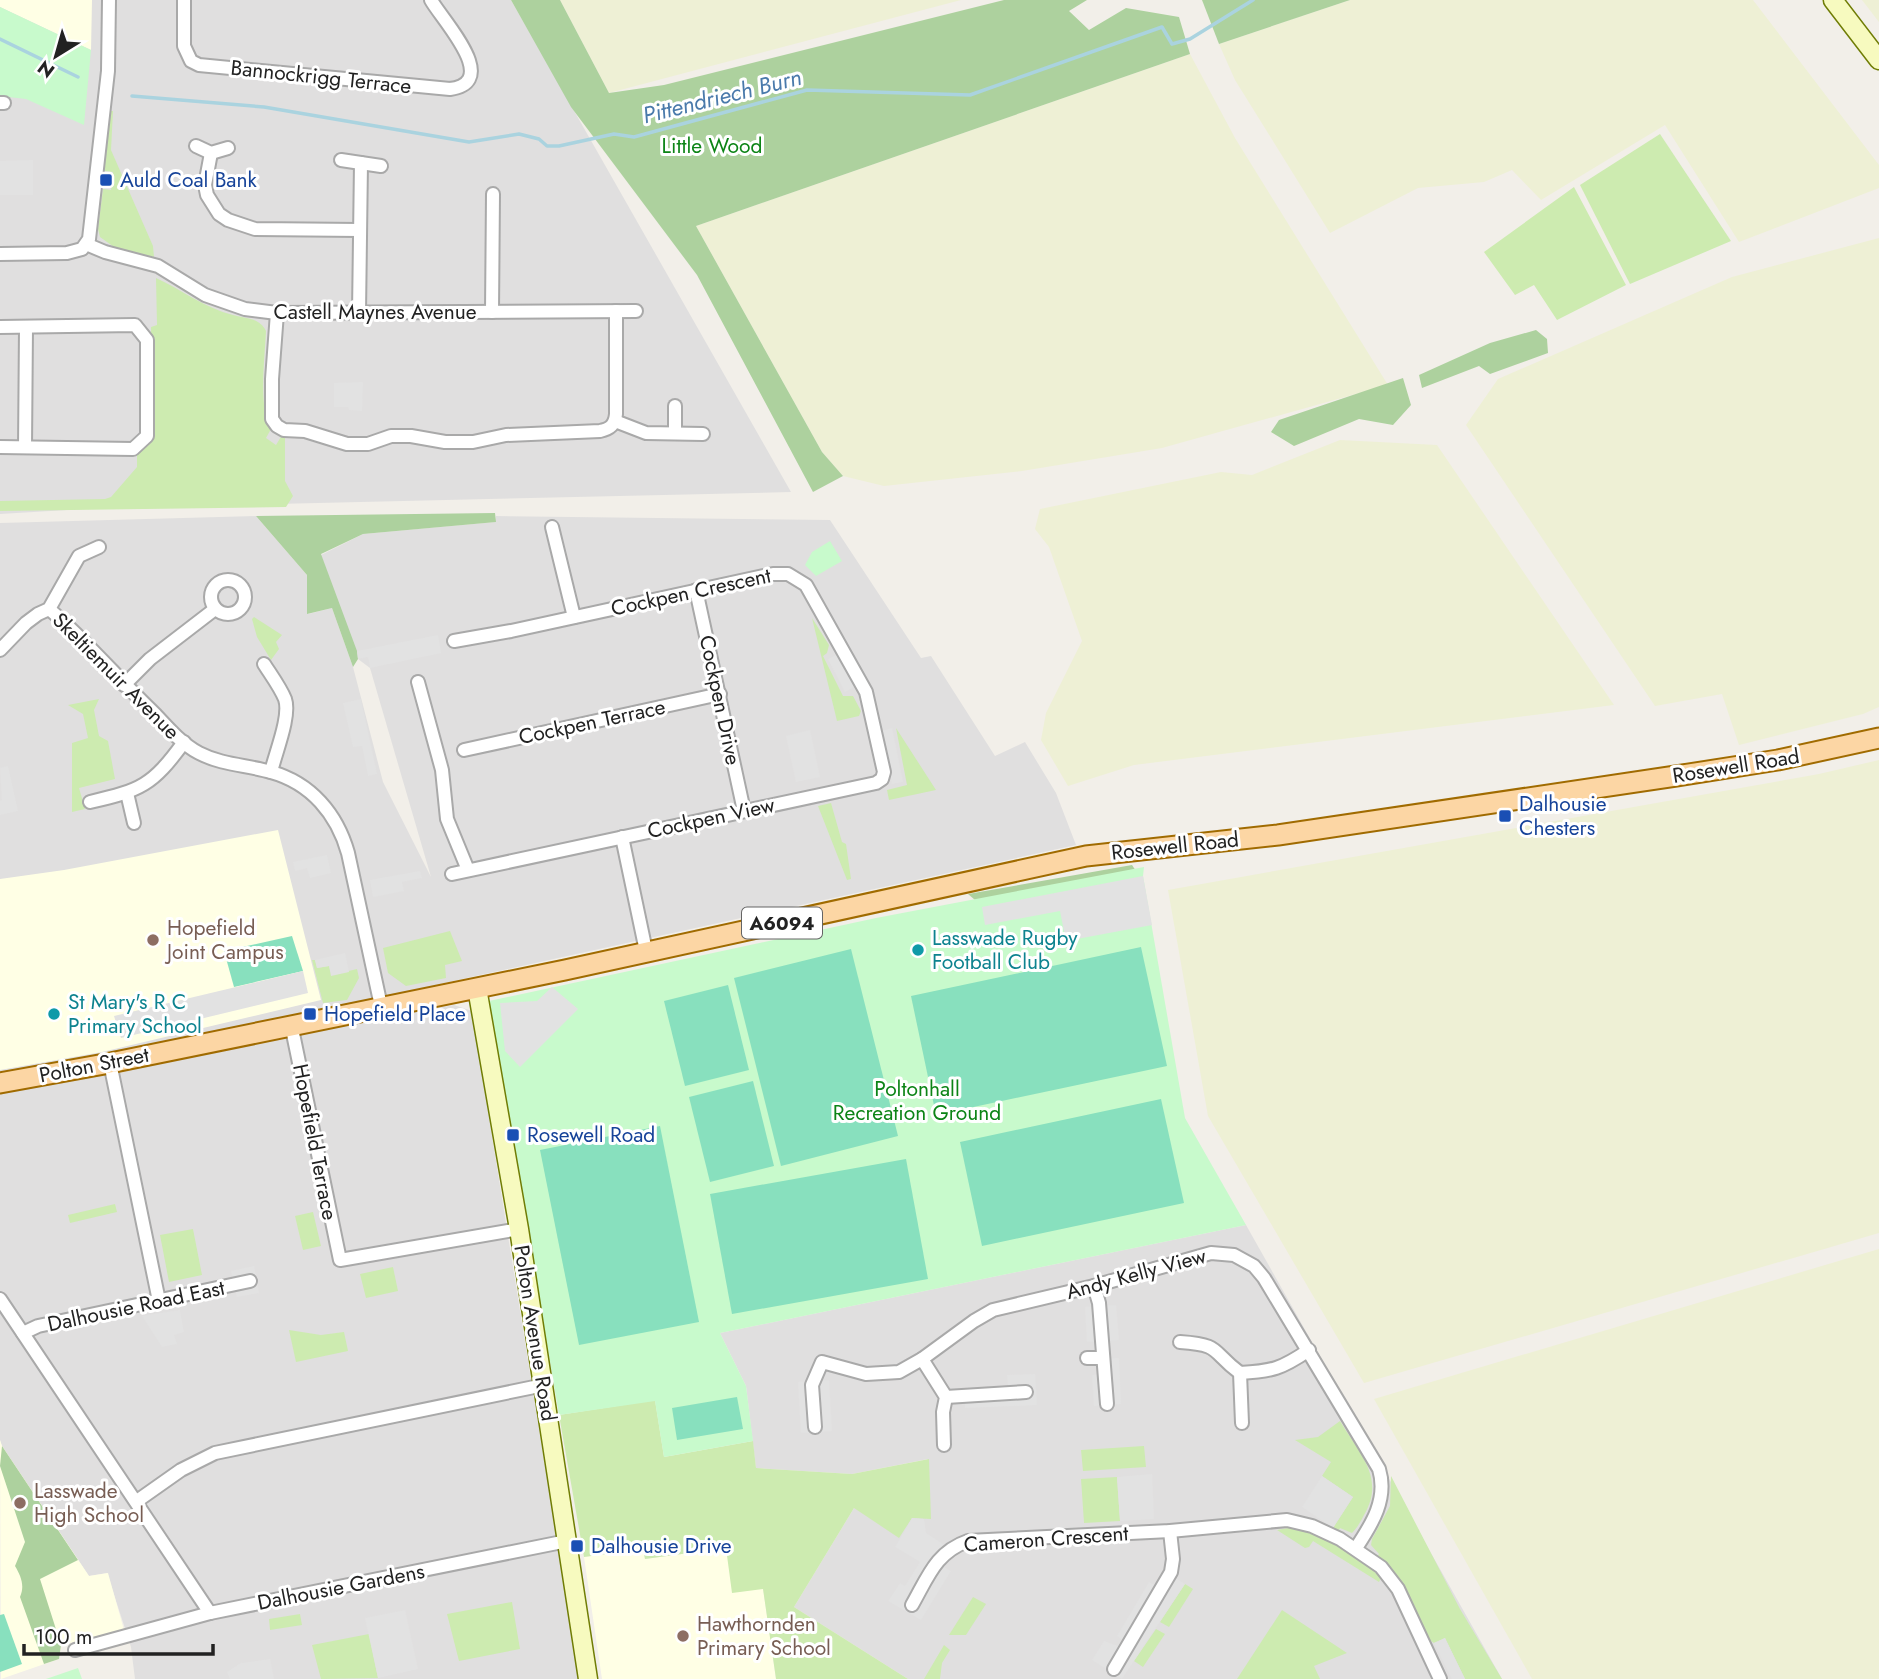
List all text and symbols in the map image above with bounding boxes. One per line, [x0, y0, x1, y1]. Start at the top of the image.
north arrow [21, 21, 91, 91]
street label: Bannockrigg Terrace [229, 53, 413, 101]
text: N [32, 54, 60, 85]
water label: Pittendriech Burn [639, 60, 805, 132]
park label: Little Wood [662, 131, 762, 161]
place label: Auld Coal Bank [120, 165, 257, 195]
marker: Auld Coal Bank [98, 172, 114, 188]
street label: Castell Maynes Avenue [273, 297, 477, 327]
street label: Cockpen Crescent [608, 560, 774, 624]
street label: Skeltiemuir Avenue [46, 606, 187, 747]
street label: Cockpen Drive [692, 632, 748, 768]
street label: Cockpen Terrace [516, 692, 668, 752]
street label: Rosewell Road [1670, 741, 1802, 791]
place label: Dalhousie Chesters [1519, 789, 1607, 843]
street label: Cockpen View [645, 790, 778, 846]
marker: Dalhousie Chesters [1497, 808, 1513, 824]
street label: Rosewell Road [1110, 824, 1240, 868]
road number: A6094 [742, 908, 822, 939]
place label: Hopefield Joint Campus [164, 913, 284, 967]
place label: Lasswade Rugby Football Club [932, 923, 1078, 977]
marker: Hopefield Joint Campus [145, 932, 161, 948]
marker: Lasswade Rugby Football Club [910, 942, 926, 958]
place label: St Mary's R C Primary School [68, 987, 202, 1041]
place label: Hopefield Place [324, 999, 466, 1029]
marker: St Mary's R C Primary School [46, 1006, 62, 1022]
marker: Hopefield Place [302, 1006, 318, 1022]
street label: Polton Street [37, 1040, 151, 1090]
street label: Hopefield Terrace [285, 1061, 345, 1223]
park label: Poltonhall Recreation Ground [833, 1074, 1001, 1128]
place label: Rosewell Road [527, 1120, 655, 1150]
marker: Rosewell Road [505, 1127, 521, 1143]
street label: Andy Kelly View [1063, 1241, 1210, 1307]
street label: Polton Avenue Road [506, 1243, 564, 1423]
street label: Dalhousie Road East [45, 1273, 227, 1339]
place label: Lasswade High School [34, 1476, 144, 1530]
marker: Lasswade High School [12, 1495, 28, 1511]
street label: Cameron Crescent [963, 1518, 1129, 1560]
place label: Dalhousie Drive [591, 1531, 732, 1561]
marker: Dalhousie Drive [569, 1538, 585, 1554]
street label: Dalhousie Gardens [255, 1556, 427, 1618]
place label: Hawthornden Primary School [697, 1609, 831, 1663]
scale bar [24, 1612, 214, 1656]
text: 100 m [35, 1622, 92, 1652]
marker: Hawthornden Primary School [675, 1628, 691, 1644]

